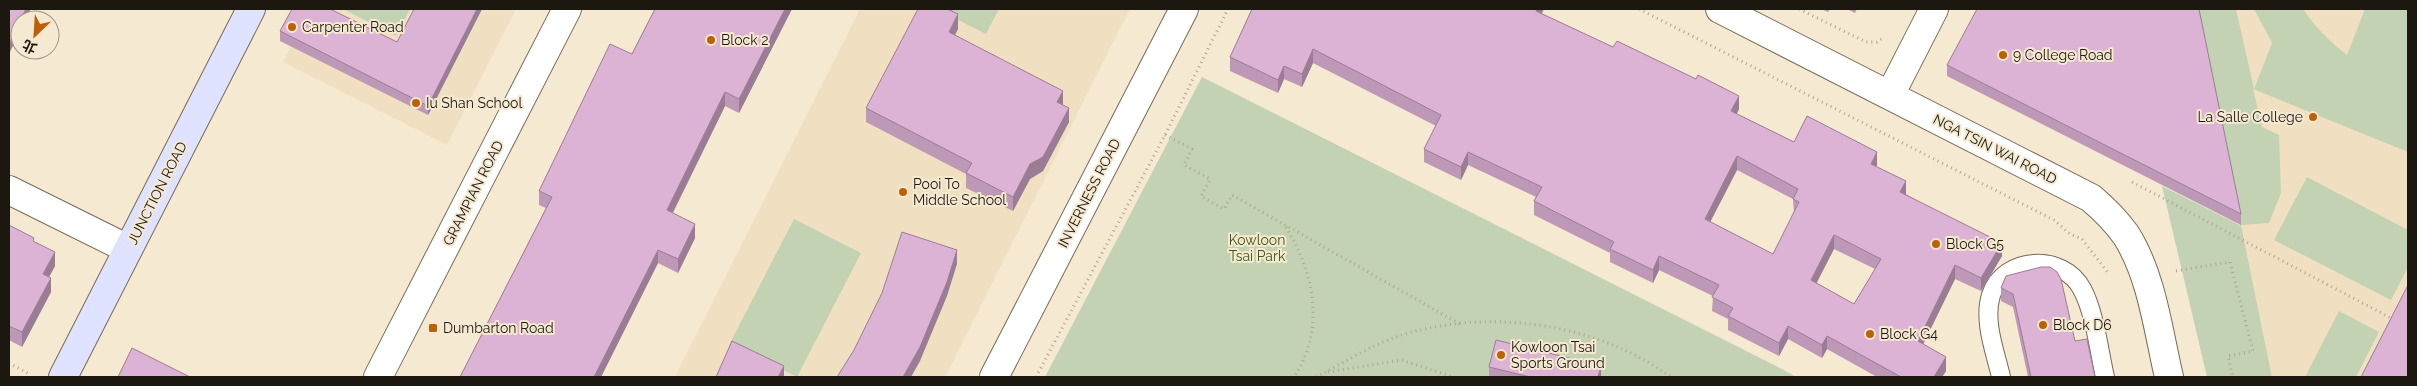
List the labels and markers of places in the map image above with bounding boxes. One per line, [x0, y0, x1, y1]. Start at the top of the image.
place label: Carpenter Road [302, 19, 404, 35]
marker: Carpenter Road [286, 21, 298, 33]
place label: Block 2 [721, 32, 768, 48]
marker: Block 2 [705, 34, 717, 46]
place label: 9 College Road [2013, 47, 2113, 63]
marker: 9 College Road [1997, 49, 2009, 61]
place label: Iu Shan School [426, 95, 522, 111]
marker: Iu Shan School [410, 97, 422, 109]
place label: La Salle College [2197, 109, 2303, 125]
marker: La Salle College [2307, 111, 2319, 123]
place label: Pooi To Middle School [913, 176, 1006, 208]
marker: Pooi To Middle School [897, 186, 909, 198]
place label: Block G5 [1946, 236, 2004, 252]
marker: Block G5 [1930, 238, 1942, 250]
place label: Block D6 [2053, 317, 2112, 333]
marker: Block D6 [2037, 319, 2049, 331]
place label: Dumbarton Road [443, 320, 554, 336]
marker: Dumbarton Road [427, 322, 439, 334]
place label: Block G4 [1880, 326, 1938, 342]
marker: Block G4 [1864, 328, 1876, 340]
place label: Kowloon Tsai Sports Ground [1511, 339, 1605, 371]
marker: Kowloon Tsai Sports Ground [1495, 349, 1507, 361]

